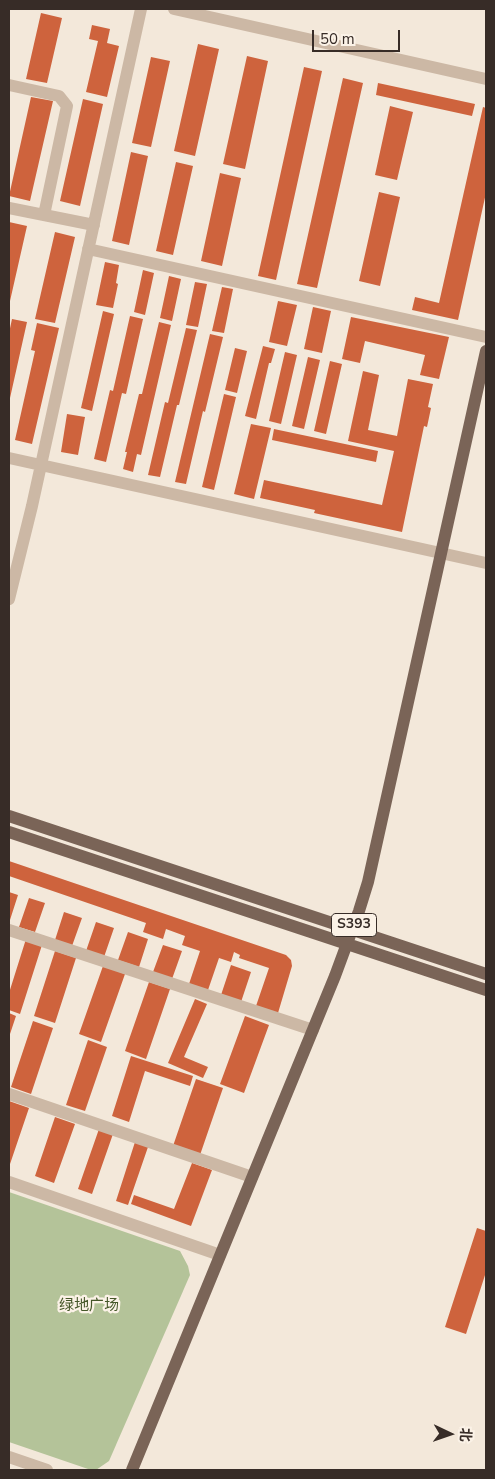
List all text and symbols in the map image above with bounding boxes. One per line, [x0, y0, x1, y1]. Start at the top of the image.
scale bar [315, 20, 402, 52]
text: 50 m [320, 29, 355, 49]
road number: S393 [332, 914, 376, 936]
park label: 绿地广场 [59, 1297, 119, 1315]
north arrow [425, 1409, 475, 1459]
text: 北 [456, 1427, 475, 1442]

